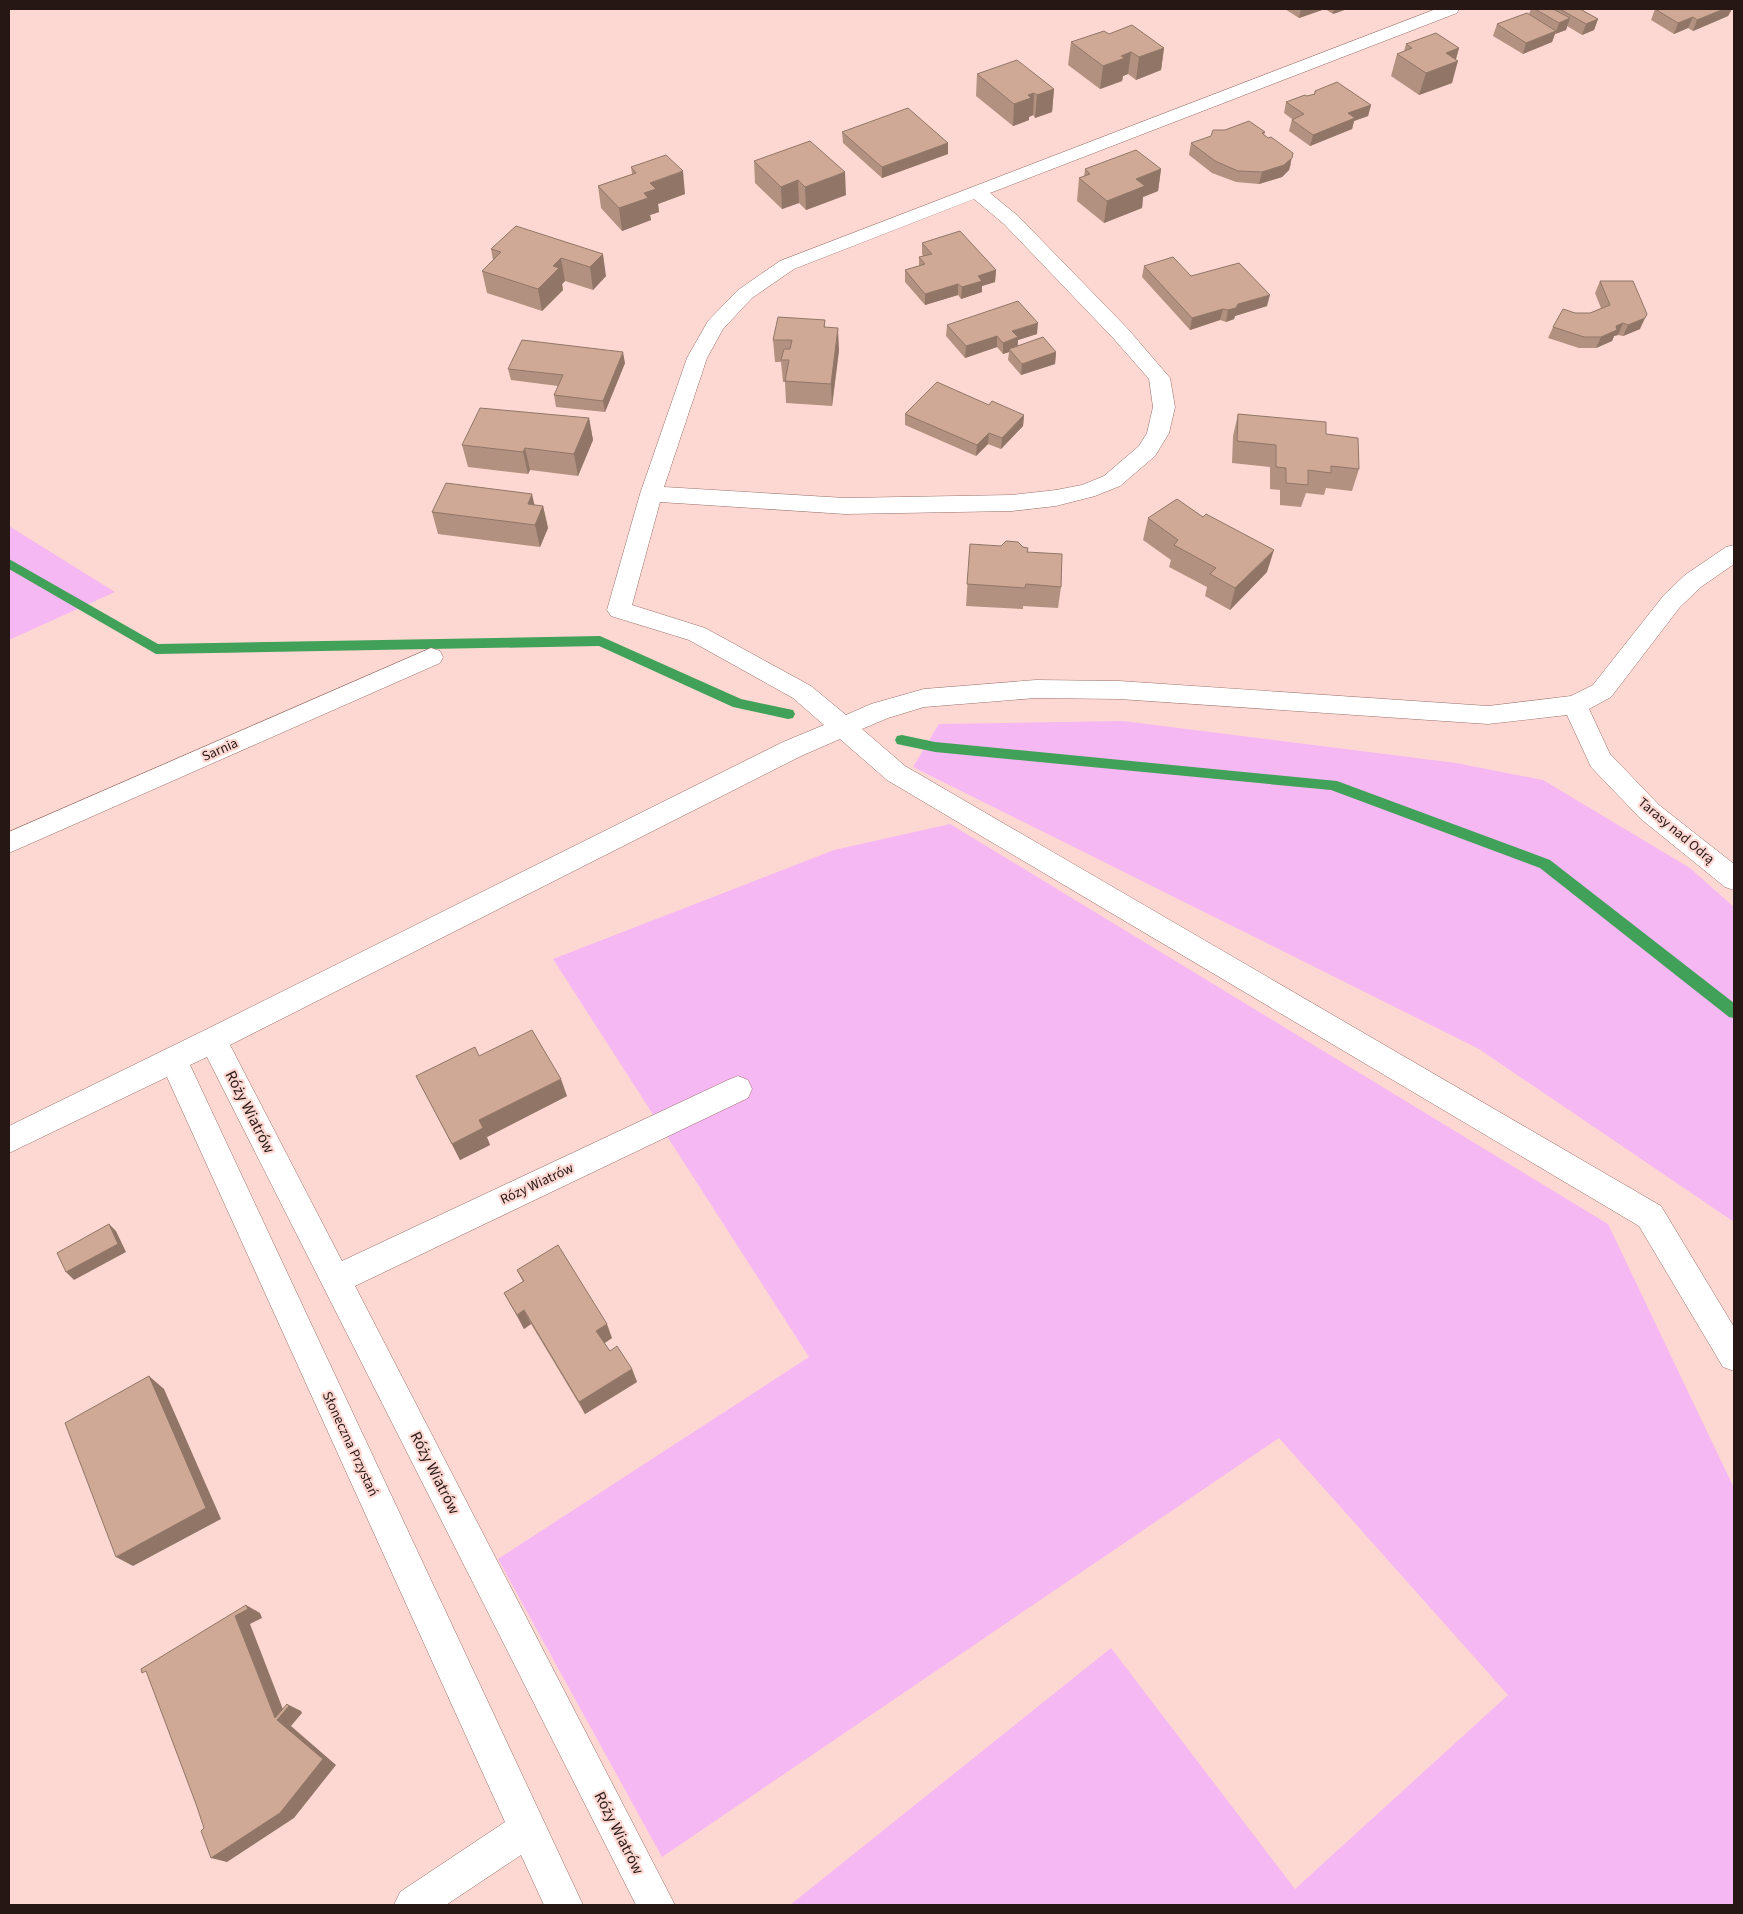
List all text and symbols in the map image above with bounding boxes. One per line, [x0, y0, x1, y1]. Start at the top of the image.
street label: Sarnia [199, 733, 241, 767]
street label: Tarasy nad Odrą [1633, 793, 1719, 869]
street label: Róży Wiatrów [220, 1067, 281, 1158]
street label: Rózy Wiatrów [497, 1158, 577, 1210]
street label: Słoneczna Przystań [317, 1388, 383, 1500]
street label: Róży Wiatrów [405, 1428, 466, 1519]
street label: Róży Wiatrów [589, 1788, 650, 1879]

